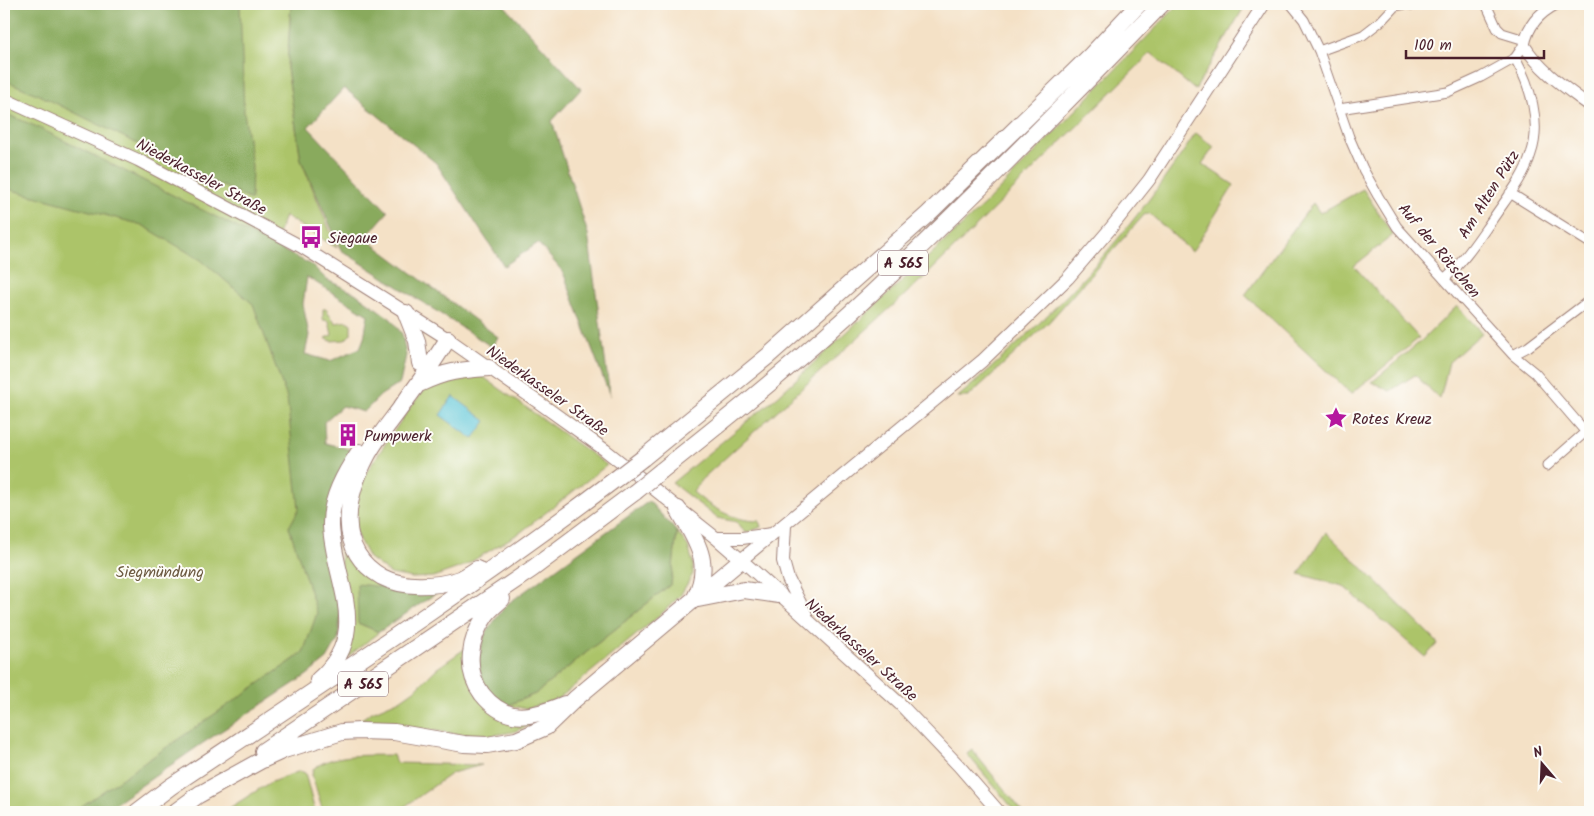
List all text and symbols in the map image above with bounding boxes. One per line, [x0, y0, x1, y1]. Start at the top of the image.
scale bar [1406, 28, 1544, 60]
text: 100 m [1414, 34, 1452, 58]
street label: Niederkasseler Straße [131, 132, 271, 222]
street label: Am Alten Pütz [1452, 146, 1526, 244]
street label: Auf der Rötschen [1391, 198, 1486, 304]
bus stop icon: Siegaue [298, 224, 324, 250]
place label: Siegaue [328, 226, 378, 251]
road number: A 565 [878, 250, 928, 276]
street label: Niederkasseler Straße [481, 339, 614, 443]
place icon: Rotes Kreuz [1323, 405, 1349, 431]
place label: Rotes Kreuz [1352, 407, 1432, 432]
building icon: Pumpwerk [335, 422, 361, 448]
place label: Pumpwerk [364, 424, 432, 449]
park label: Siegmündung [116, 560, 204, 585]
street label: Niederkasseler Straße [799, 592, 923, 708]
road number: A 565 [338, 672, 388, 696]
north arrow [1516, 738, 1566, 788]
text: N [1530, 741, 1546, 764]

